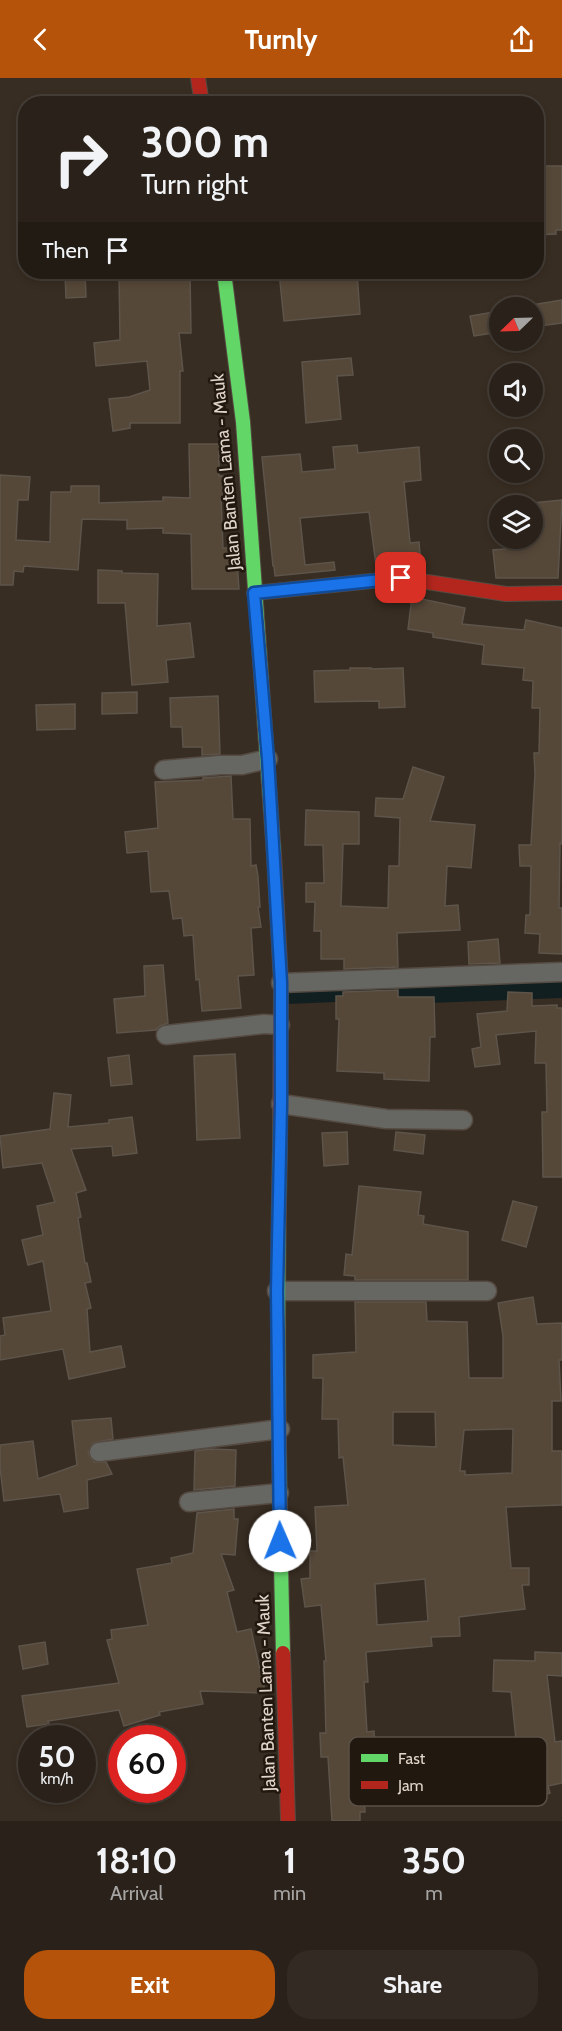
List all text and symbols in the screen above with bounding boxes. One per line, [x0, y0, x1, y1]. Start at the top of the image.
icon: back [24, 23, 57, 56]
text: Turnly [245, 23, 317, 56]
icon: share [505, 23, 538, 56]
text: 300 m [141, 116, 269, 168]
icon: right [42, 120, 120, 198]
text: Turn right [141, 168, 248, 201]
icon: arrive [101, 234, 134, 267]
text: Then [42, 237, 89, 264]
north arrow [489, 297, 543, 351]
map controls [489, 297, 543, 549]
button: sound [489, 363, 543, 417]
street label: Jalan Banten Lama - Mauk [206, 372, 246, 572]
button: search [489, 429, 543, 483]
button: layers [489, 495, 543, 549]
pin [375, 552, 426, 603]
icon: arrive [384, 561, 417, 594]
position arrow [248, 1509, 312, 1573]
street label: Jalan Banten Lama - Mauk [252, 1593, 280, 1793]
speed limit sign: 60 [108, 1725, 186, 1803]
legend [349, 1737, 547, 1806]
text: 50 [38, 1738, 76, 1775]
text: Fast [398, 1749, 426, 1768]
text: km/h [41, 1770, 73, 1788]
text: Jam [397, 1776, 424, 1795]
text: 18:10 [96, 1838, 178, 1882]
text: 1 [283, 1838, 296, 1882]
text: 350 [402, 1838, 466, 1882]
text: Arrival [110, 1881, 163, 1905]
text: min [273, 1881, 306, 1905]
text: m [425, 1881, 443, 1905]
button: Exit [24, 1950, 275, 2019]
button: Share [287, 1950, 538, 2019]

